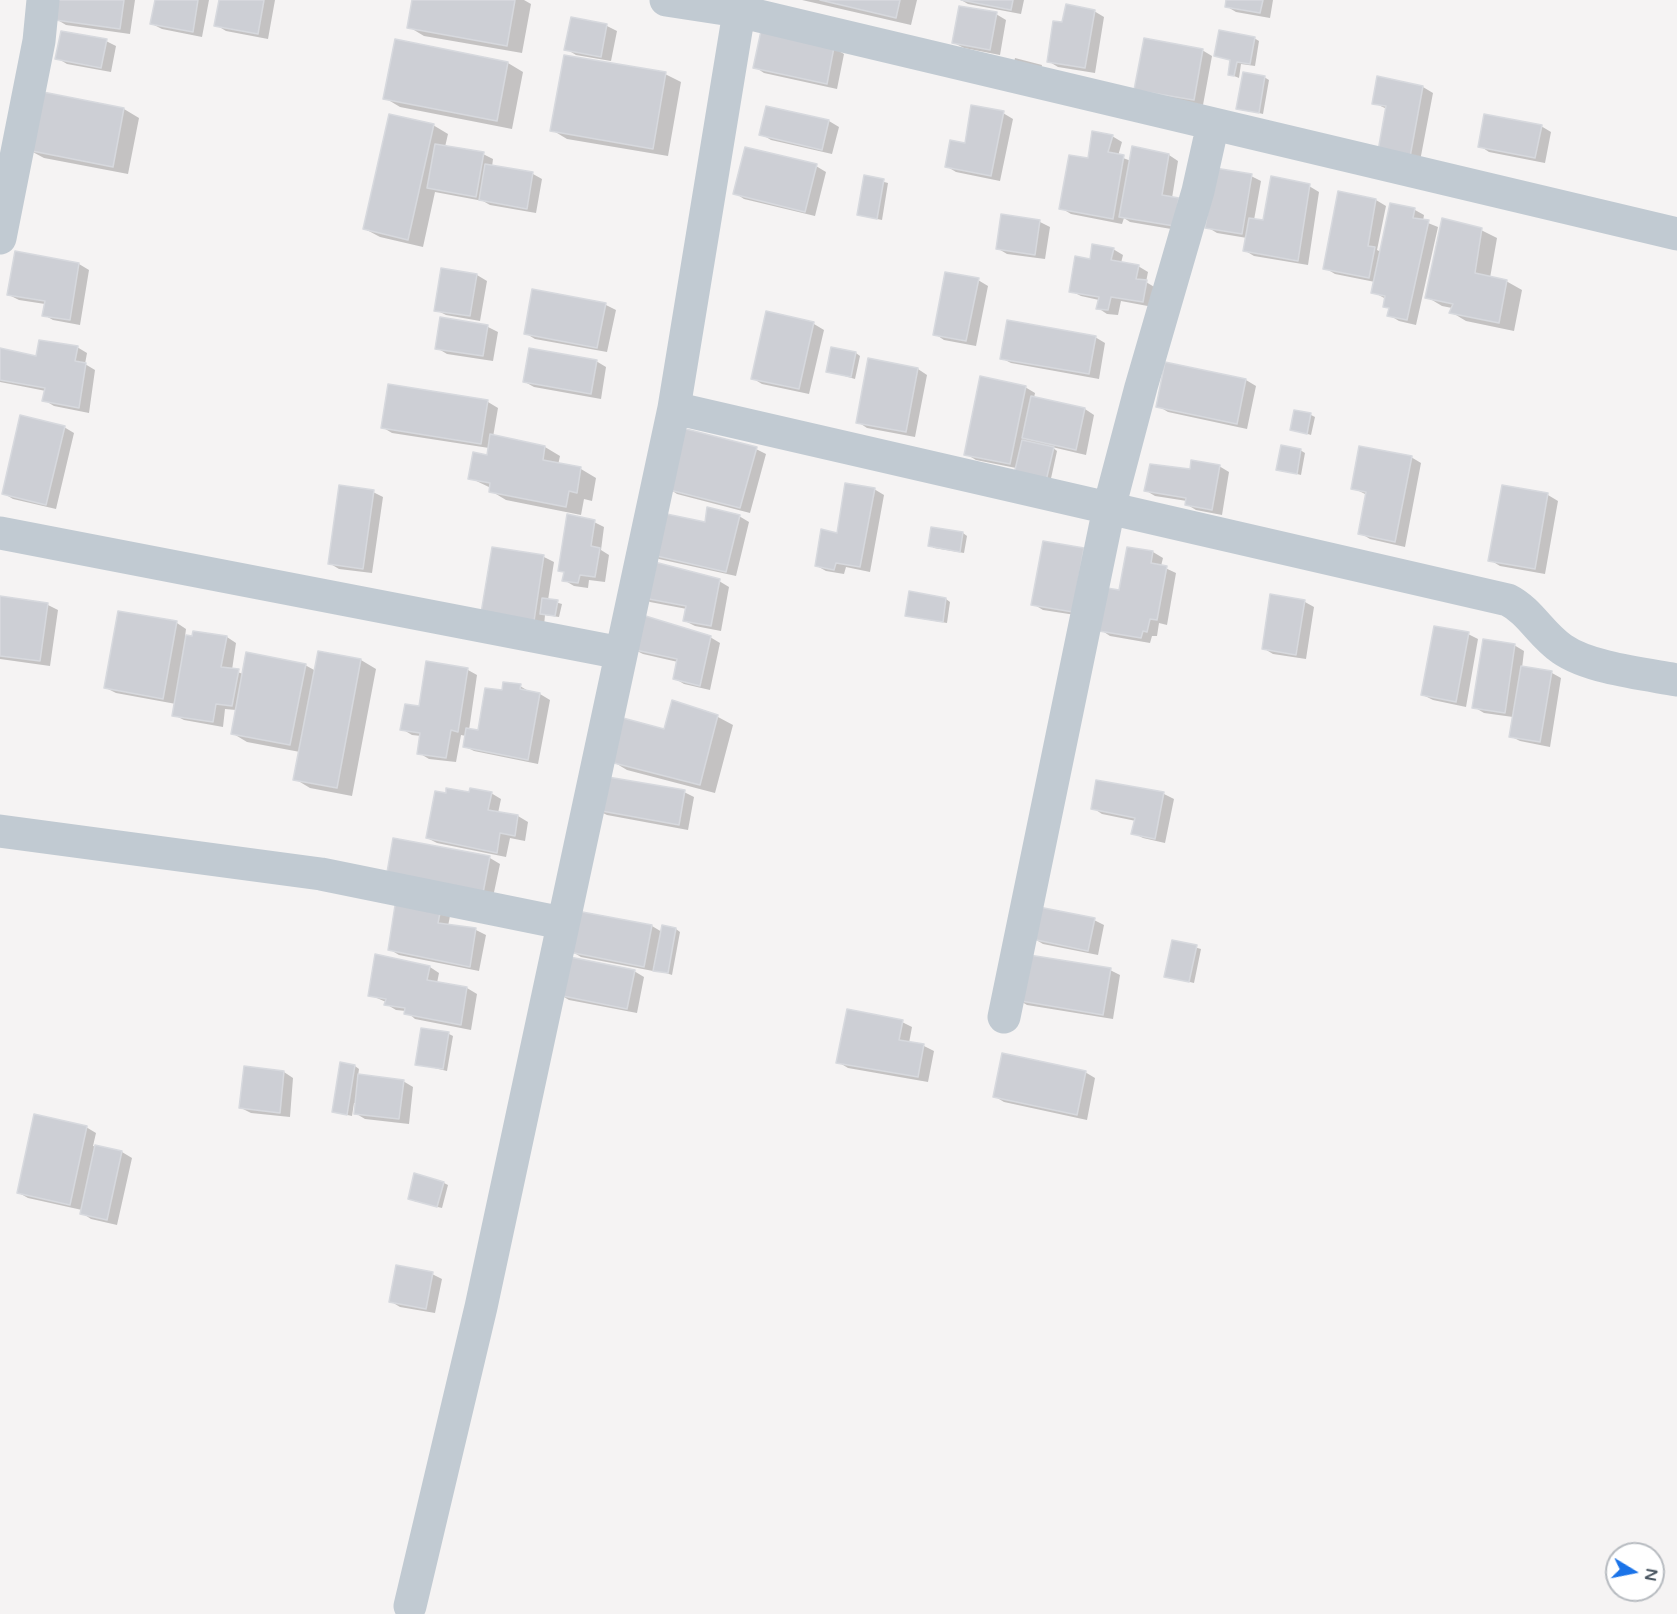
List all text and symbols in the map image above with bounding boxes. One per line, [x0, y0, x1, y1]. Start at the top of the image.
north arrow [1605, 1542, 1665, 1602]
text: N [1640, 1567, 1662, 1583]

